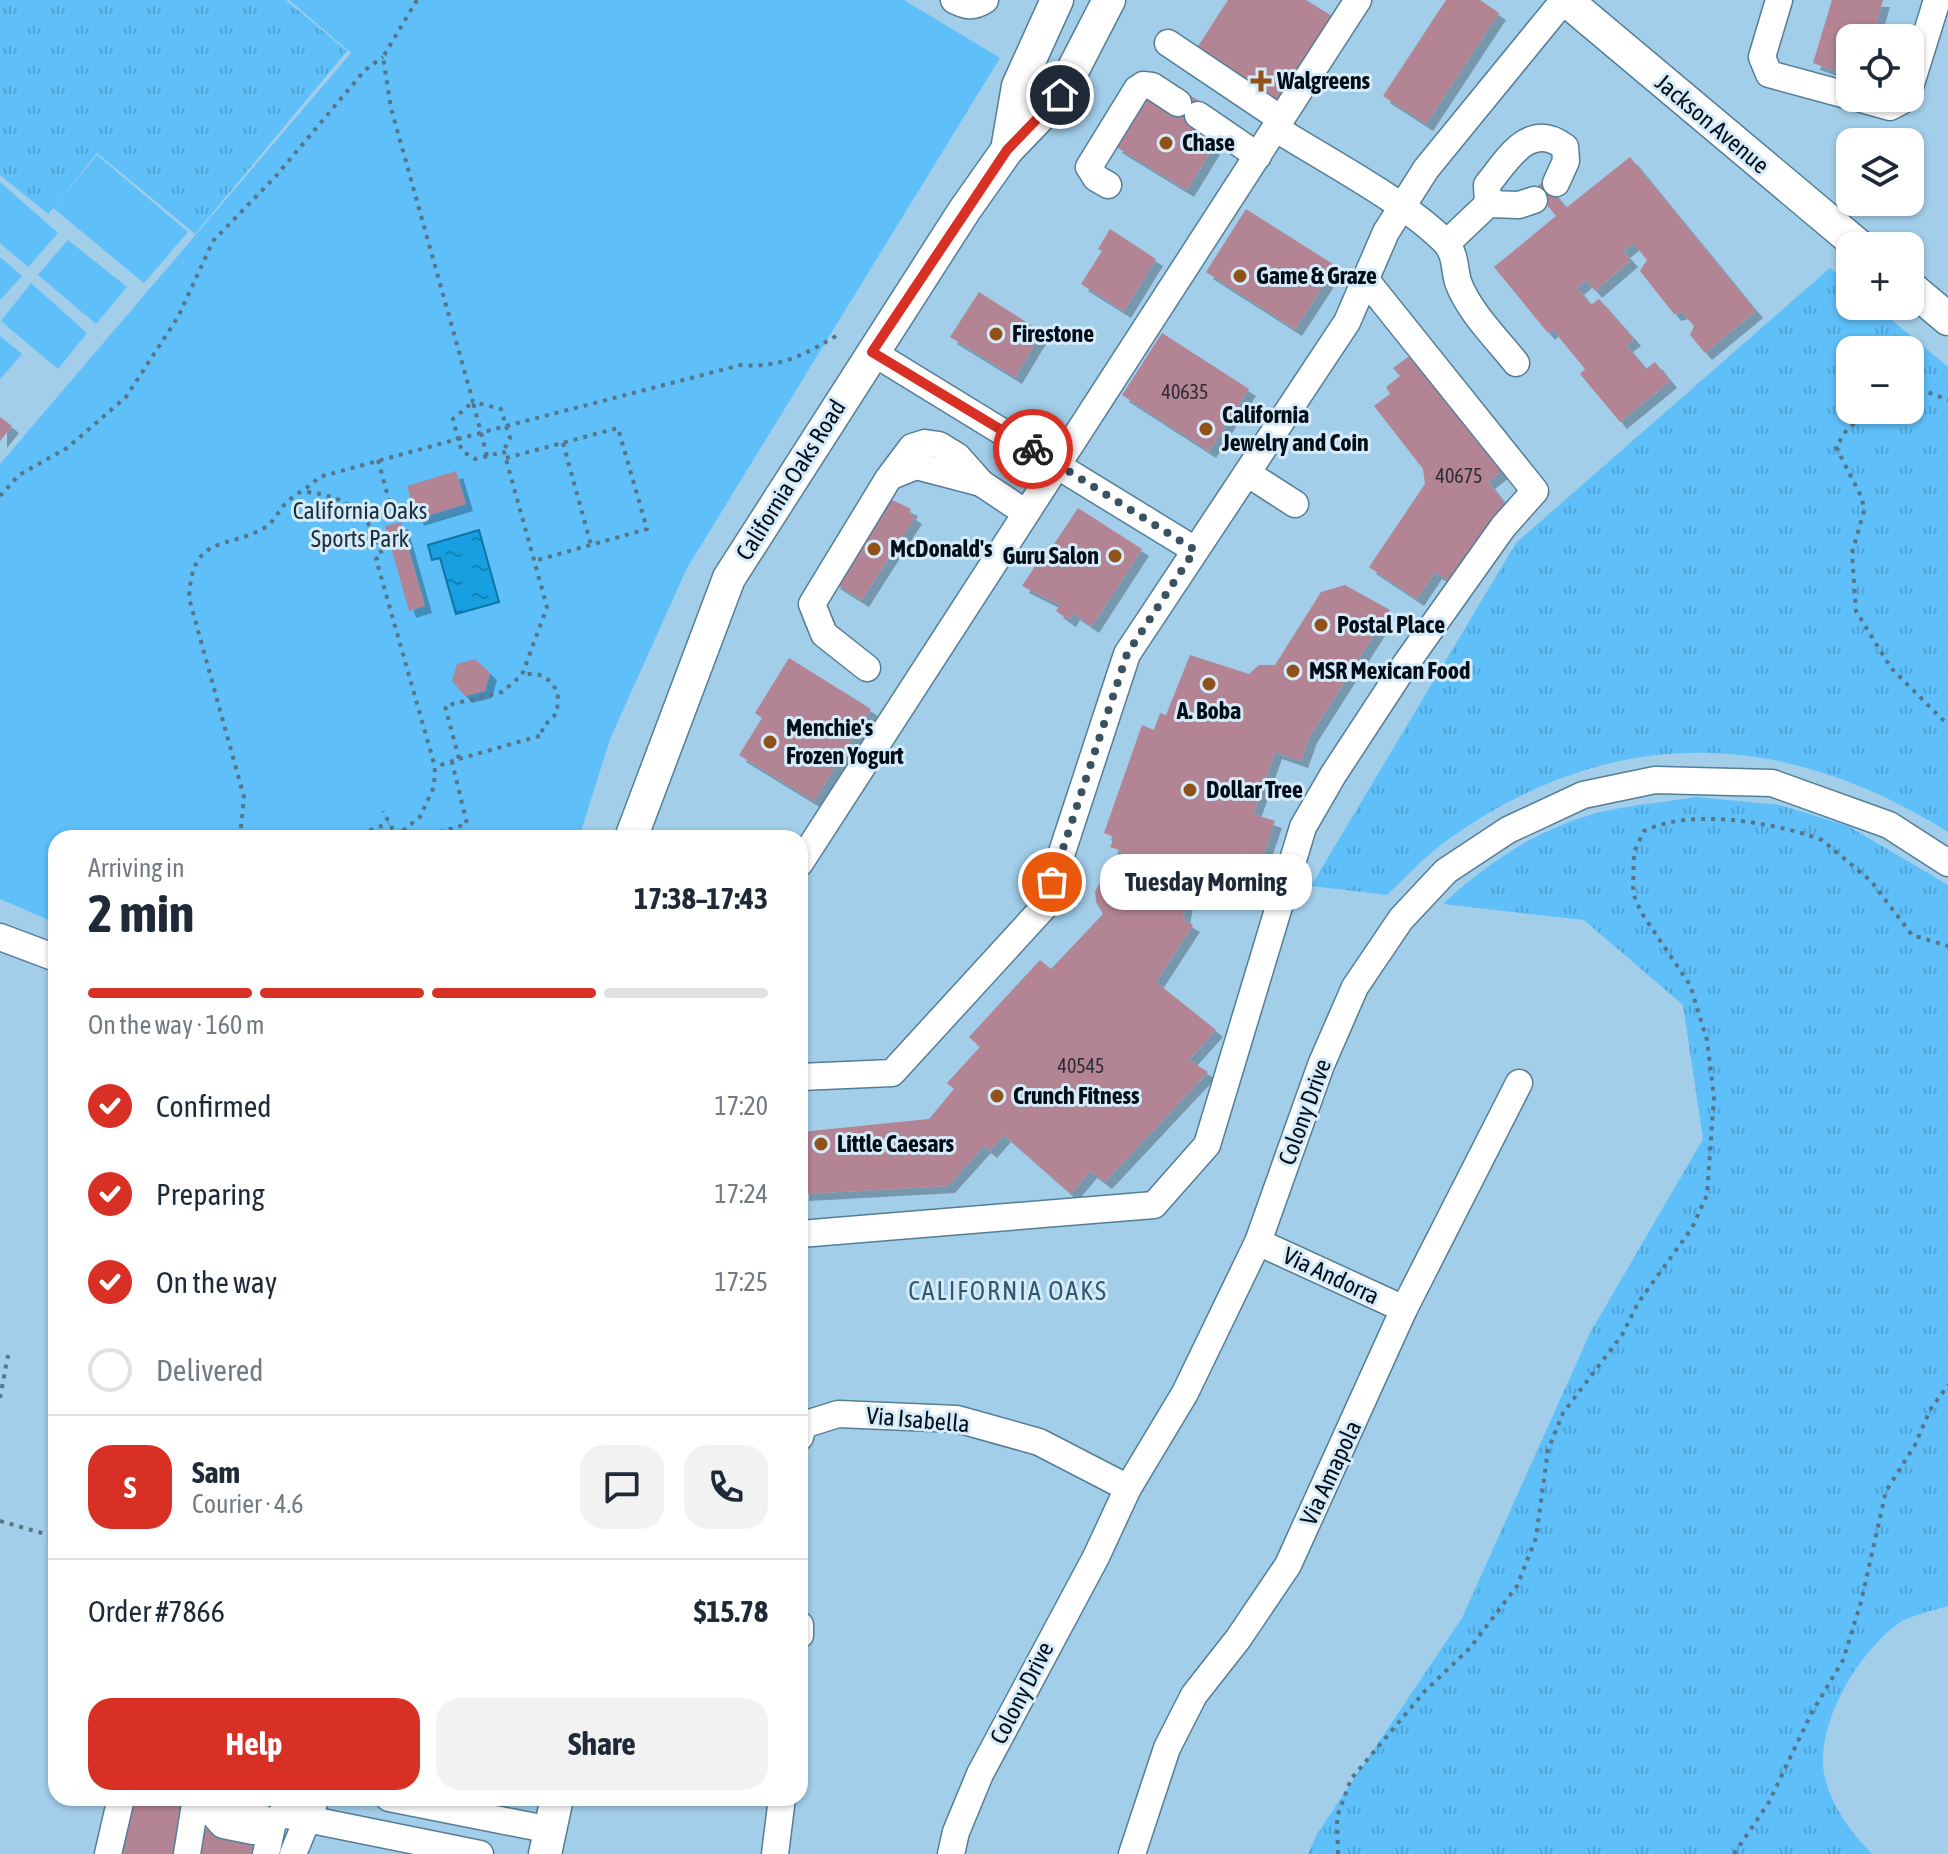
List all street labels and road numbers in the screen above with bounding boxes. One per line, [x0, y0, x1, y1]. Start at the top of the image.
street label: Jackson Avenue [1650, 68, 1774, 179]
street label: California Oaks Road [730, 395, 851, 565]
street label: Colony Drive [1273, 1055, 1336, 1169]
street label: Via Andorra [1279, 1242, 1383, 1309]
street label: Via Isabella [865, 1402, 971, 1437]
street label: Via Amapola [1295, 1416, 1366, 1529]
street label: Colony Drive [984, 1637, 1059, 1748]

